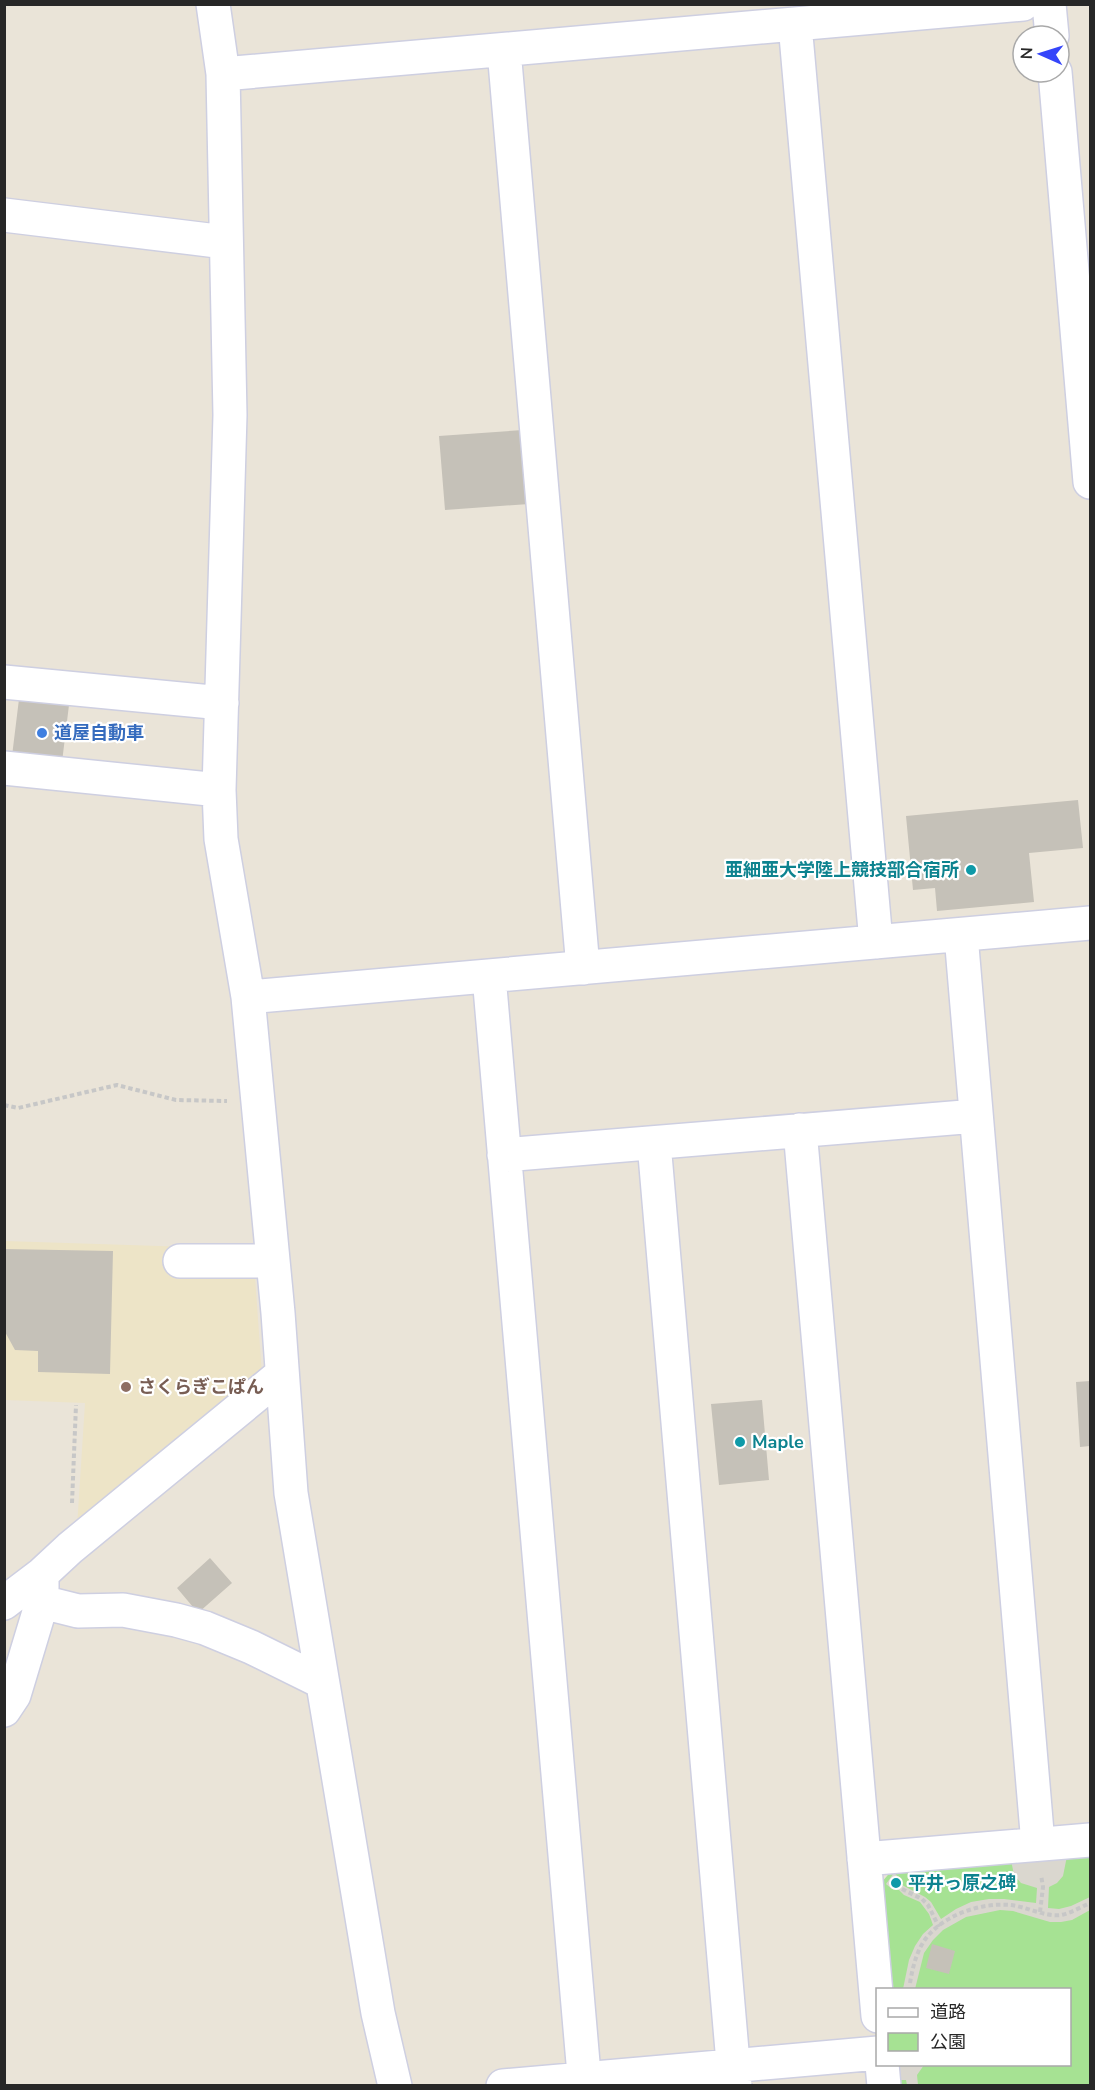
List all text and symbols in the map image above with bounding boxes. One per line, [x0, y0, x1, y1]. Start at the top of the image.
north arrow [1011, 24, 1071, 84]
text: N [1016, 47, 1038, 60]
place label: 道屋自動車 [54, 721, 144, 745]
marker: 道屋自動車 [35, 726, 49, 740]
place label: 亜細亜大学陸上競技部合宿所 [725, 858, 959, 882]
marker: 亜細亜大学陸上競技部合宿所 [964, 863, 978, 877]
place label: さくらぎこぱん [138, 1375, 264, 1399]
marker: さくらぎこぱん [119, 1380, 133, 1394]
place label: Maple [752, 1430, 804, 1454]
marker: Maple [733, 1435, 747, 1449]
place label: 平井っ原之碑 [908, 1871, 1016, 1895]
marker: 平井っ原之碑 [889, 1876, 903, 1890]
legend [876, 1988, 1071, 2066]
text: 道路 [930, 2000, 966, 2024]
text: 公園 [930, 2030, 966, 2054]

